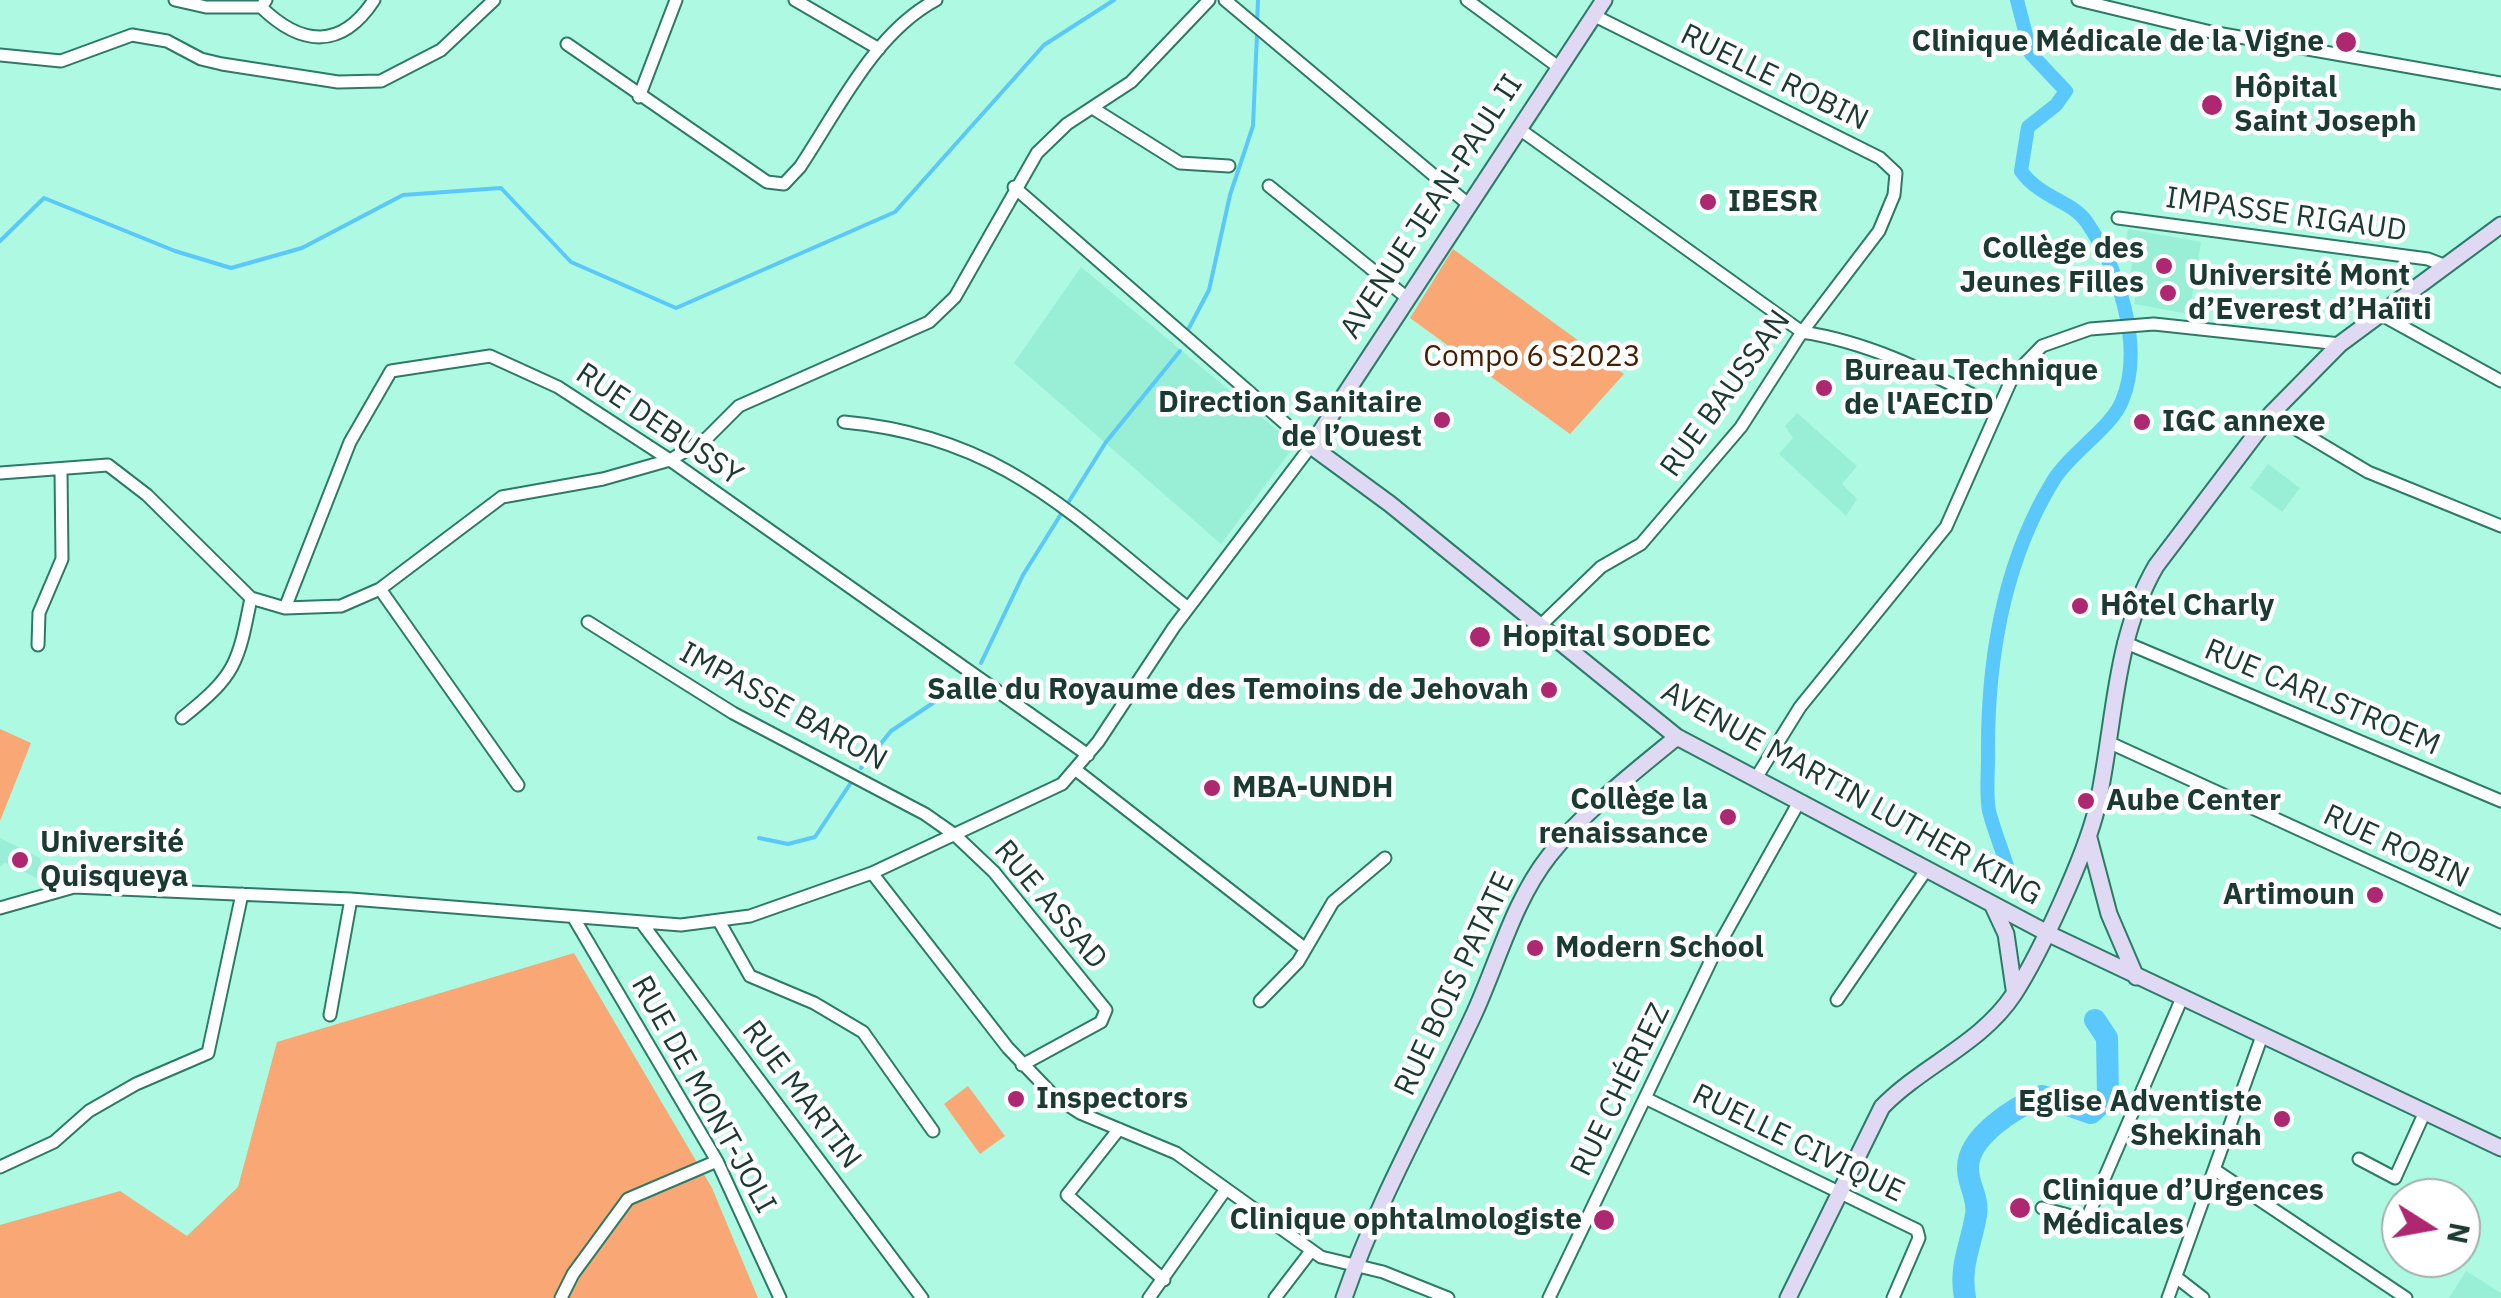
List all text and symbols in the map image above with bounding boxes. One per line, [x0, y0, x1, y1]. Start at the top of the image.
street label: RUELLE ROBIN [1674, 17, 1874, 139]
place label: Clinique Médicale de la Vigne [1912, 24, 2324, 60]
marker: Clinique Médicale de la Vigne [2333, 29, 2359, 55]
street label: AVENUE JEAN-PAUL II [1333, 68, 1531, 346]
place label: Hôpital Saint Joseph [2234, 70, 2417, 140]
marker: Hôpital Saint Joseph [2199, 92, 2225, 118]
street label: IMPASSE RIGAUD [2163, 180, 2409, 250]
place label: IBESR [1728, 184, 1818, 220]
marker: IBESR [1697, 191, 1719, 213]
place label: Collège des Jeunes Filles [1960, 231, 2144, 302]
marker: Collège des Jeunes Filles [2153, 255, 2175, 277]
place label: Université Mont d’Everest d’Haïiti [2188, 258, 2432, 328]
marker: Université Mont d’Everest d’Haïiti [2157, 282, 2179, 304]
street label: RUE BAUSSAN [1653, 304, 1799, 484]
park label: Compo 6 S2023 [1423, 339, 1641, 375]
place label: Bureau Technique de l'AECID [1844, 353, 2098, 424]
street label: RUE DEBUSSY [569, 356, 749, 494]
marker: Bureau Technique de l'AECID [1813, 377, 1835, 399]
place label: Direction Sanitaire de l’Ouest [1158, 385, 1422, 456]
place label: IGC annexe [2162, 404, 2326, 440]
marker: Direction Sanitaire de l’Ouest [1431, 409, 1453, 431]
marker: IGC annexe [2131, 411, 2153, 433]
place label: Hôtel Charly [2100, 588, 2274, 624]
marker: Hôtel Charly [2069, 595, 2091, 617]
place label: Hopital SODEC [1502, 619, 1711, 655]
marker: Hopital SODEC [1467, 624, 1493, 650]
street label: RUE CARLSTROEM [2199, 632, 2445, 764]
street label: IMPASSE BARON [673, 635, 893, 779]
place label: Salle du Royaume des Temoins de Jehovah [927, 672, 1529, 708]
street label: AVENUE MARTIN LUTHER KING [1655, 674, 2047, 914]
marker: Salle du Royaume des Temoins de Jehovah [1538, 679, 1560, 701]
place label: MBA-UNDH [1232, 770, 1393, 806]
marker: MBA-UNDH [1201, 777, 1223, 799]
place label: Collège la renaissance [1538, 782, 1708, 852]
place label: Aube Center [2106, 783, 2281, 819]
marker: Aube Center [2075, 790, 2097, 812]
street label: RUE ROBIN [2317, 798, 2475, 896]
marker: Collège la renaissance [1717, 806, 1739, 828]
place label: Université Quisqueya [40, 825, 188, 896]
street label: RUE ASSAD [986, 833, 1114, 977]
marker: Université Quisqueya [9, 849, 31, 871]
street label: RUE BOIS PATATE [1387, 867, 1523, 1101]
place label: Artimoun [2223, 877, 2355, 913]
marker: Artimoun [2364, 884, 2386, 906]
place label: Modern School [1555, 930, 1764, 966]
marker: Modern School [1524, 937, 1546, 959]
street label: RUE DE MONT-JOLI [623, 970, 783, 1220]
street label: RUE CHÉRIEZ [1564, 998, 1678, 1182]
street label: RUE MARTIN [734, 1014, 868, 1176]
street label: RUELLE CIVIQUE [1686, 1077, 1910, 1211]
place label: Inspectors [1036, 1081, 1188, 1117]
place label: Eglise Adventiste Shekinah [2018, 1084, 2262, 1154]
marker: Inspectors [1005, 1088, 1027, 1110]
marker: Eglise Adventiste Shekinah [2271, 1108, 2293, 1130]
place label: Clinique d’Urgences Médicales [2042, 1173, 2324, 1244]
north arrow [2381, 1178, 2481, 1278]
marker: Clinique d’Urgences Médicales [2007, 1195, 2033, 1221]
place label: Clinique ophtalmologiste [1230, 1202, 1582, 1238]
marker: Clinique ophtalmologiste [1591, 1207, 1617, 1233]
text: N [2439, 1220, 2479, 1247]

